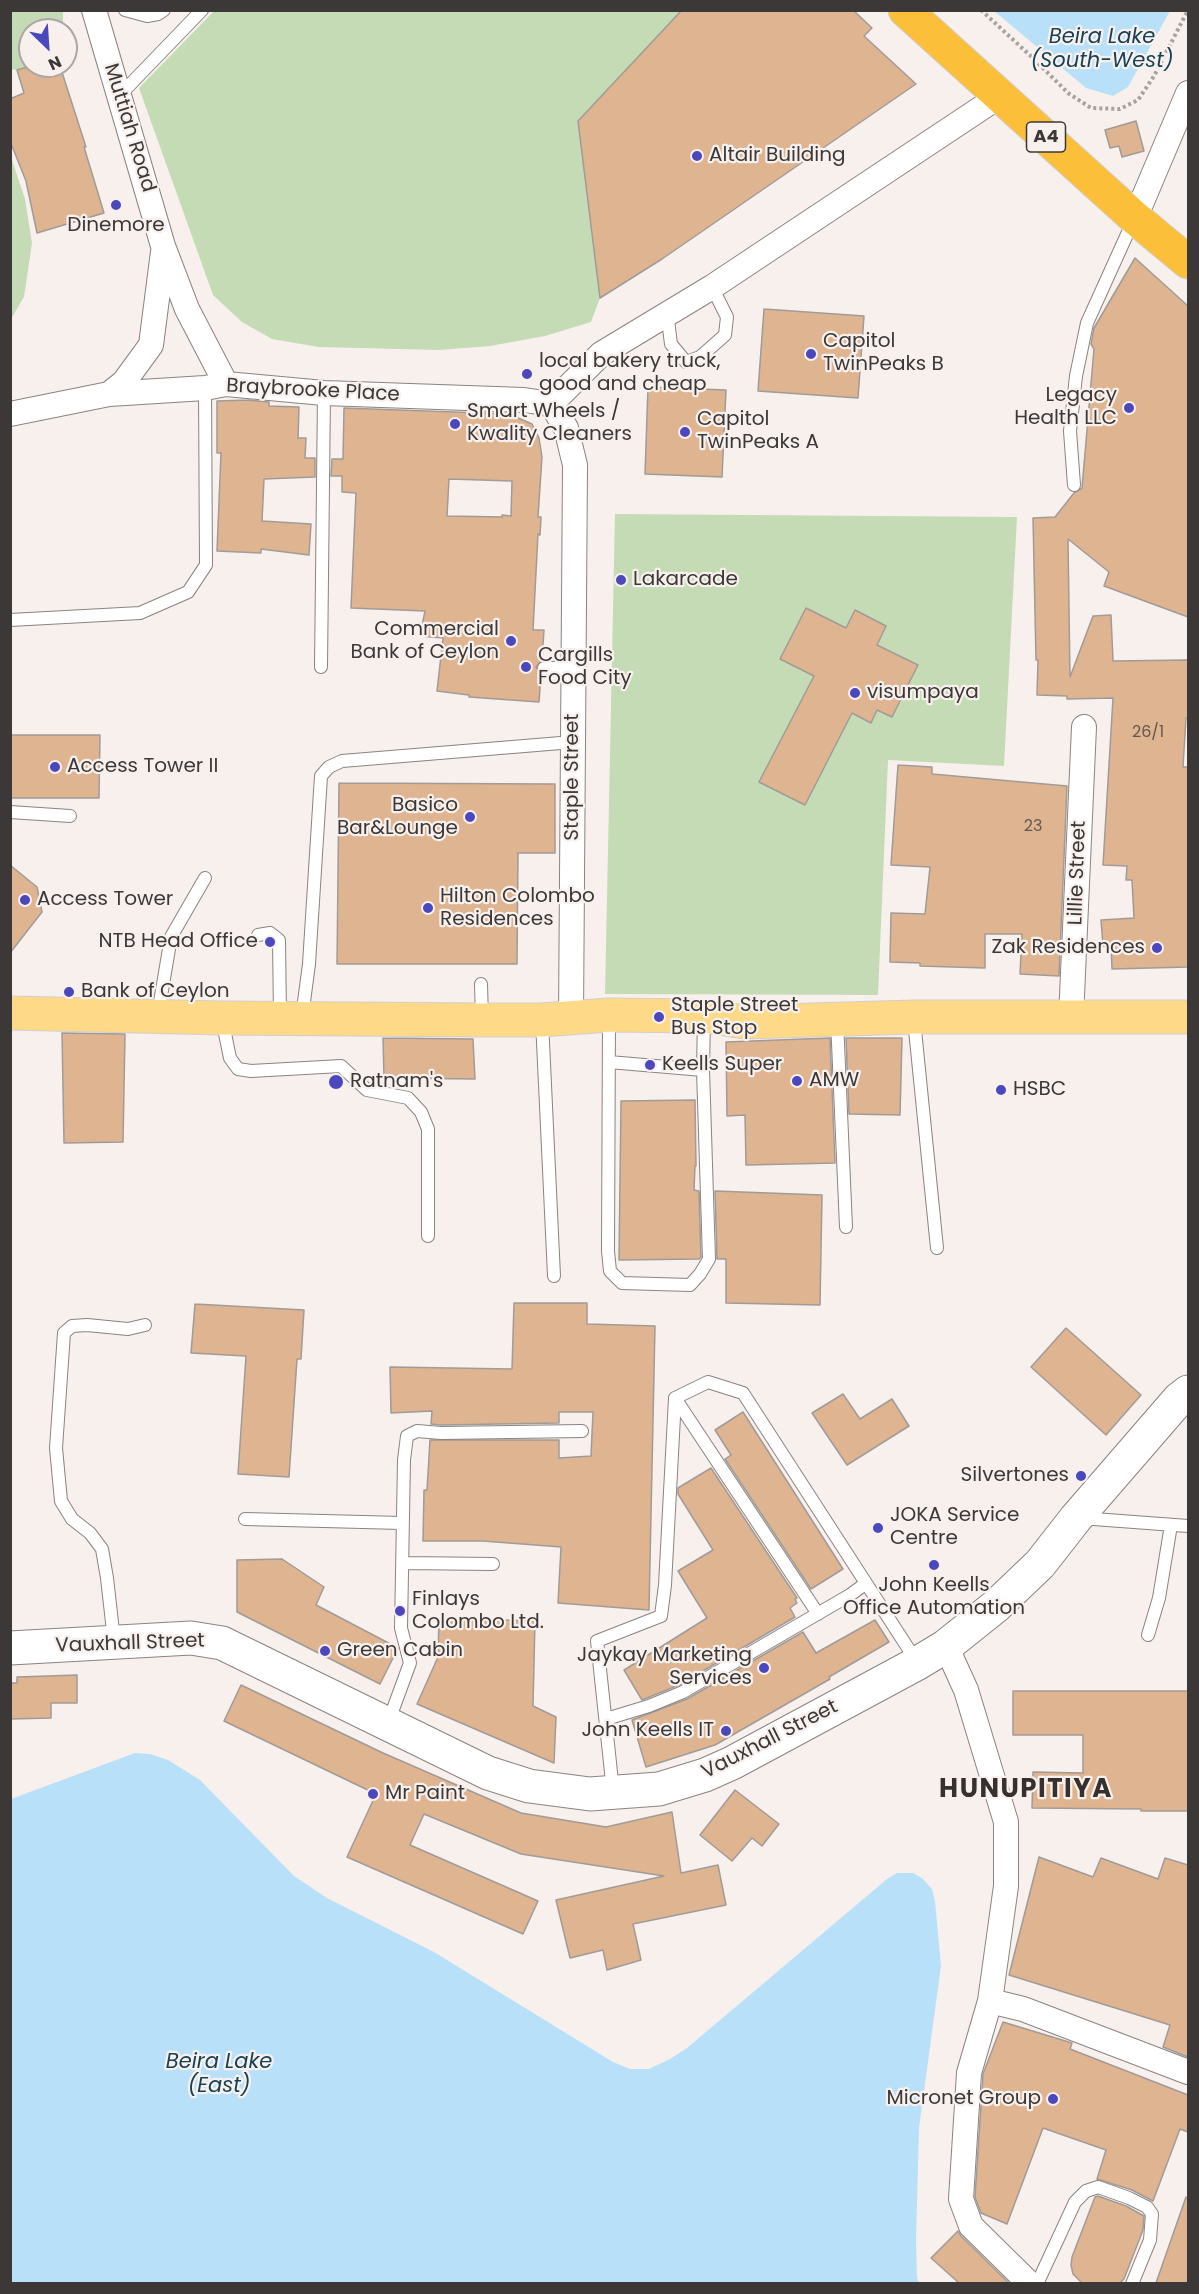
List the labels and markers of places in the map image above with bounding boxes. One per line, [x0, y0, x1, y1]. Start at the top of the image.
place label: Altair Building [709, 144, 846, 168]
marker: Altair Building [690, 149, 704, 163]
marker: Dinemore [109, 198, 123, 212]
place label: Dinemore [67, 214, 165, 238]
place label: Capitol TwinPeaks B [823, 330, 944, 377]
marker: Capitol TwinPeaks B [804, 347, 818, 361]
place label: local bakery truck, good and cheap [539, 350, 720, 397]
marker: local bakery truck, good and cheap [520, 367, 534, 381]
place label: Legacy Health LLC [1014, 384, 1117, 431]
place label: Smart Wheels / Kwality Cleaners [467, 400, 632, 447]
marker: Legacy Health LLC [1122, 401, 1136, 415]
place label: Capitol TwinPeaks A [697, 408, 819, 455]
marker: Smart Wheels / Kwality Cleaners [448, 417, 462, 431]
marker: Capitol TwinPeaks A [678, 425, 692, 439]
place label: Lakarcade [633, 568, 738, 592]
marker: Lakarcade [614, 573, 628, 587]
place label: Commercial Bank of Ceylon [350, 618, 499, 665]
marker: Commercial Bank of Ceylon [504, 634, 518, 648]
place label: Cargills Food City [538, 644, 631, 691]
marker: Cargills Food City [519, 660, 533, 674]
place label: visumpaya [867, 681, 979, 705]
marker: visumpaya [848, 686, 862, 700]
place label: Access Tower II [67, 755, 218, 779]
marker: Access Tower II [48, 760, 62, 774]
place label: Basico Bar&Lounge [337, 794, 458, 841]
marker: Basico Bar&Lounge [463, 810, 477, 824]
place label: Hilton Colombo Residences [440, 885, 595, 932]
place label: Access Tower [37, 888, 173, 912]
marker: Access Tower [18, 893, 32, 907]
marker: Hilton Colombo Residences [421, 901, 435, 915]
place label: NTB Head Office [99, 930, 258, 954]
marker: NTB Head Office [263, 935, 277, 949]
place label: Zak Residences [991, 936, 1145, 960]
marker: Zak Residences [1150, 941, 1164, 955]
place label: Bank of Ceylon [81, 980, 230, 1004]
marker: Bank of Ceylon [62, 985, 76, 999]
place label: Staple Street Bus Stop [671, 994, 798, 1041]
marker: Staple Street Bus Stop [652, 1010, 666, 1024]
place label: Keells Super [662, 1053, 782, 1077]
marker: Keells Super [643, 1058, 657, 1072]
place label: AMW [809, 1069, 859, 1093]
place label: Ratnam's [350, 1070, 443, 1094]
marker: Ratnam's [327, 1073, 345, 1091]
marker: AMW [790, 1074, 804, 1088]
place label: HSBC [1013, 1078, 1066, 1102]
marker: HSBC [994, 1083, 1008, 1097]
place label: Silvertones [961, 1464, 1069, 1488]
marker: Silvertones [1074, 1469, 1088, 1483]
place label: JOKA Service Centre [890, 1504, 1019, 1551]
marker: JOKA Service Centre [871, 1521, 885, 1535]
marker: John Keells Office Automation [927, 1558, 941, 1572]
place label: John Keells Office Automation [843, 1574, 1025, 1621]
place label: Finlays Colombo Ltd. [412, 1588, 544, 1635]
marker: Finlays Colombo Ltd. [393, 1604, 407, 1618]
place label: Green Cabin [337, 1639, 463, 1663]
marker: Green Cabin [318, 1644, 332, 1658]
place label: Jaykay Marketing Services [577, 1644, 752, 1691]
marker: Jaykay Marketing Services [757, 1661, 771, 1675]
place label: John Keells IT [582, 1719, 714, 1743]
marker: John Keells IT [719, 1724, 733, 1738]
place label: Mr Paint [385, 1782, 465, 1806]
marker: Mr Paint [366, 1787, 380, 1801]
place label: Micronet Group [887, 2087, 1041, 2111]
marker: Micronet Group [1046, 2092, 1060, 2106]

